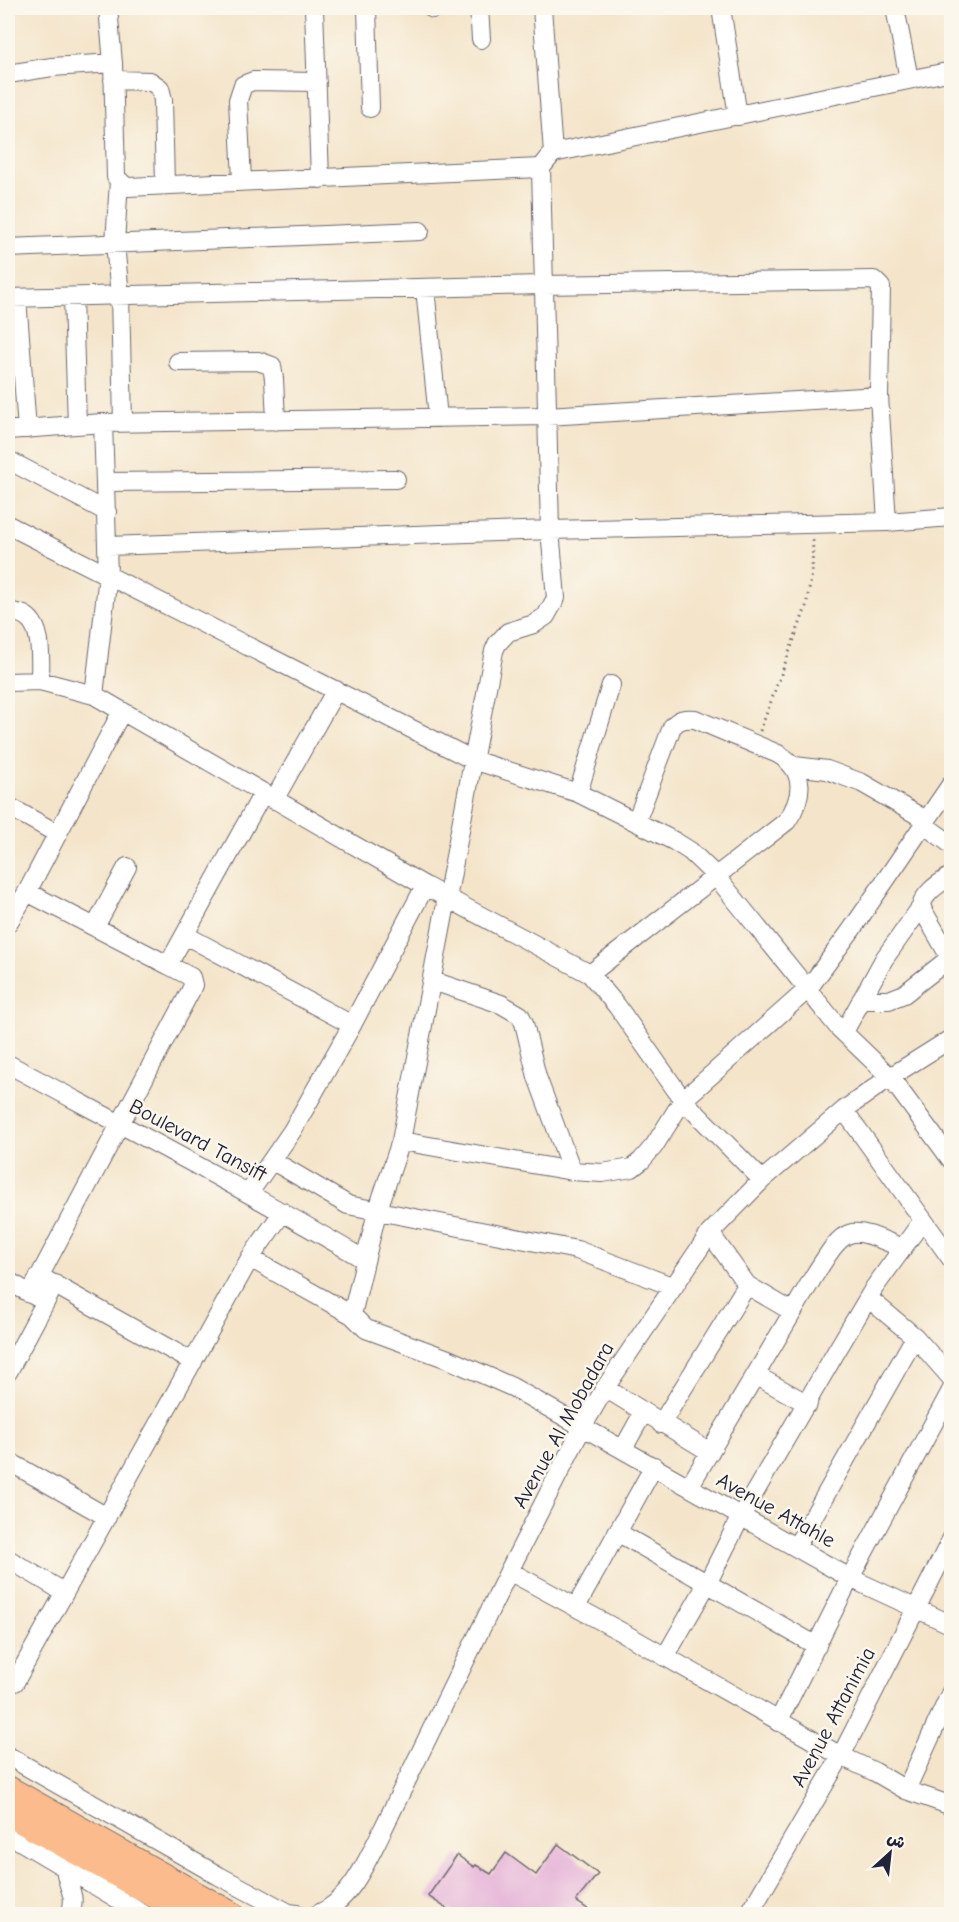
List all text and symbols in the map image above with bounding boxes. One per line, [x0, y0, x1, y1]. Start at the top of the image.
street label: Boulevard Tansift [125, 1094, 272, 1187]
street label: Avenue Al Mobadara [507, 1338, 619, 1512]
street label: Avenue Attahle [713, 1468, 839, 1552]
street label: Avenue Attanimia [786, 1643, 880, 1791]
north arrow [860, 1823, 920, 1883]
text: ش [884, 1829, 908, 1853]

